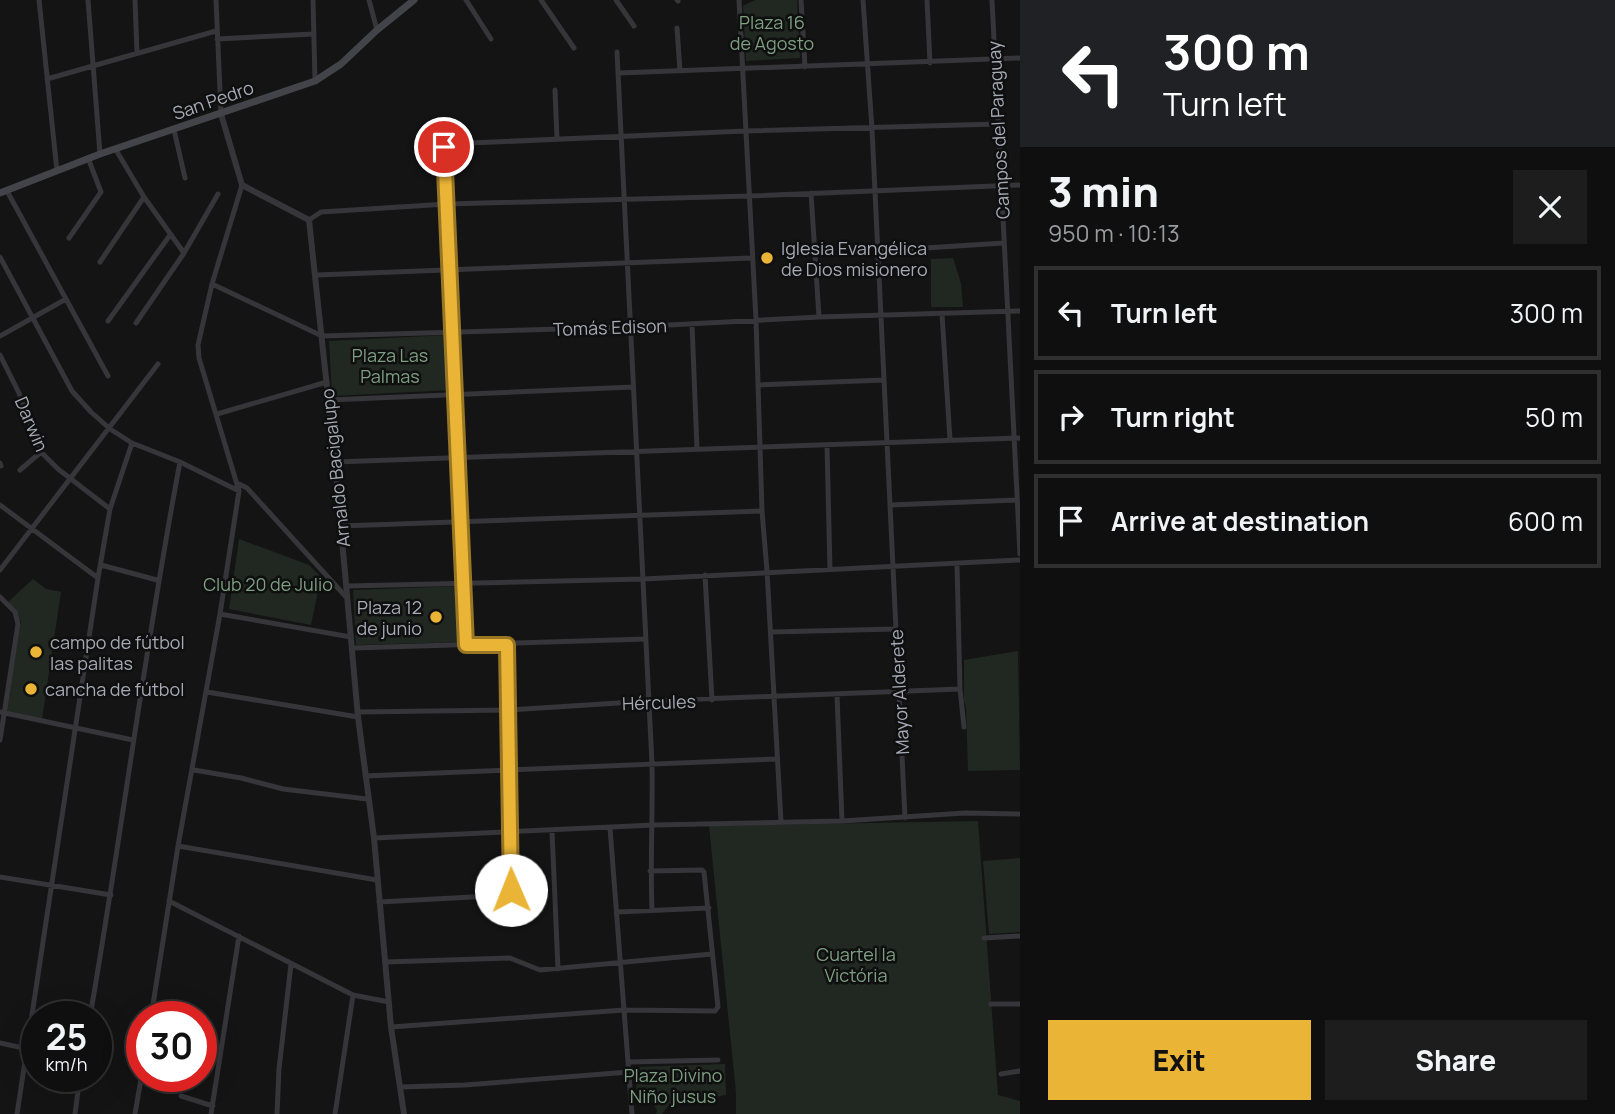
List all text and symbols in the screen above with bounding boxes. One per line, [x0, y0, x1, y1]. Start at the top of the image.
park label: Plaza 16 de Agosto [730, 10, 814, 55]
text: 300 m [1163, 18, 1310, 85]
icon: left [1048, 28, 1139, 119]
street label: Campos del Paraguay [981, 40, 1015, 220]
street label: San Pedro [169, 75, 257, 125]
text: Turn left [1163, 82, 1287, 126]
pin [414, 117, 474, 177]
icon: arrive [425, 128, 463, 166]
text: 3 min [1048, 162, 1159, 220]
button: close [1513, 170, 1587, 244]
text: 950 m · 10:13 [1048, 217, 1180, 249]
place label: Iglesia Evangélica de Dios misionero [781, 236, 928, 281]
marker: Iglesia Evangélica de Dios misionero [759, 250, 775, 266]
icon: left [1052, 294, 1090, 332]
text: Turn left [1111, 295, 1218, 331]
text: 300 m [1510, 295, 1583, 331]
street label: Tomás Edison [553, 313, 667, 341]
park label: Plaza Las Palmas [352, 343, 428, 388]
street label: Arnaldo Bacigalupo [315, 387, 355, 549]
street label: Darwin [10, 393, 54, 455]
icon: right [1052, 398, 1090, 436]
text: Turn right [1111, 399, 1235, 435]
text: 50 m [1525, 399, 1583, 435]
icon: arrive [1052, 502, 1090, 540]
text: Arrive at destination [1111, 503, 1369, 539]
text: 600 m [1508, 503, 1583, 539]
park label: Club 20 de Julio [203, 572, 333, 596]
place label: Plaza 12 de junio [356, 595, 422, 640]
marker: Plaza 12 de junio [428, 609, 444, 625]
street label: Mayor Alderete [884, 629, 914, 755]
place label: campo de fútbol las palitas [50, 630, 185, 675]
marker: campo de fútbol las palitas [28, 644, 44, 660]
place label: cancha de fútbol [45, 677, 184, 701]
marker: cancha de fútbol [23, 681, 39, 697]
street label: Hércules [622, 689, 696, 715]
position arrow [474, 853, 548, 927]
park label: Cuartel la Victória [816, 942, 896, 987]
speed limit sign: 30 [126, 1001, 217, 1092]
text: 25 [46, 1013, 87, 1061]
button: Exit [1048, 1020, 1311, 1100]
button: Share [1325, 1020, 1587, 1100]
text: km/h [46, 1052, 87, 1076]
park label: Plaza Divino Niño jusus [624, 1063, 722, 1108]

